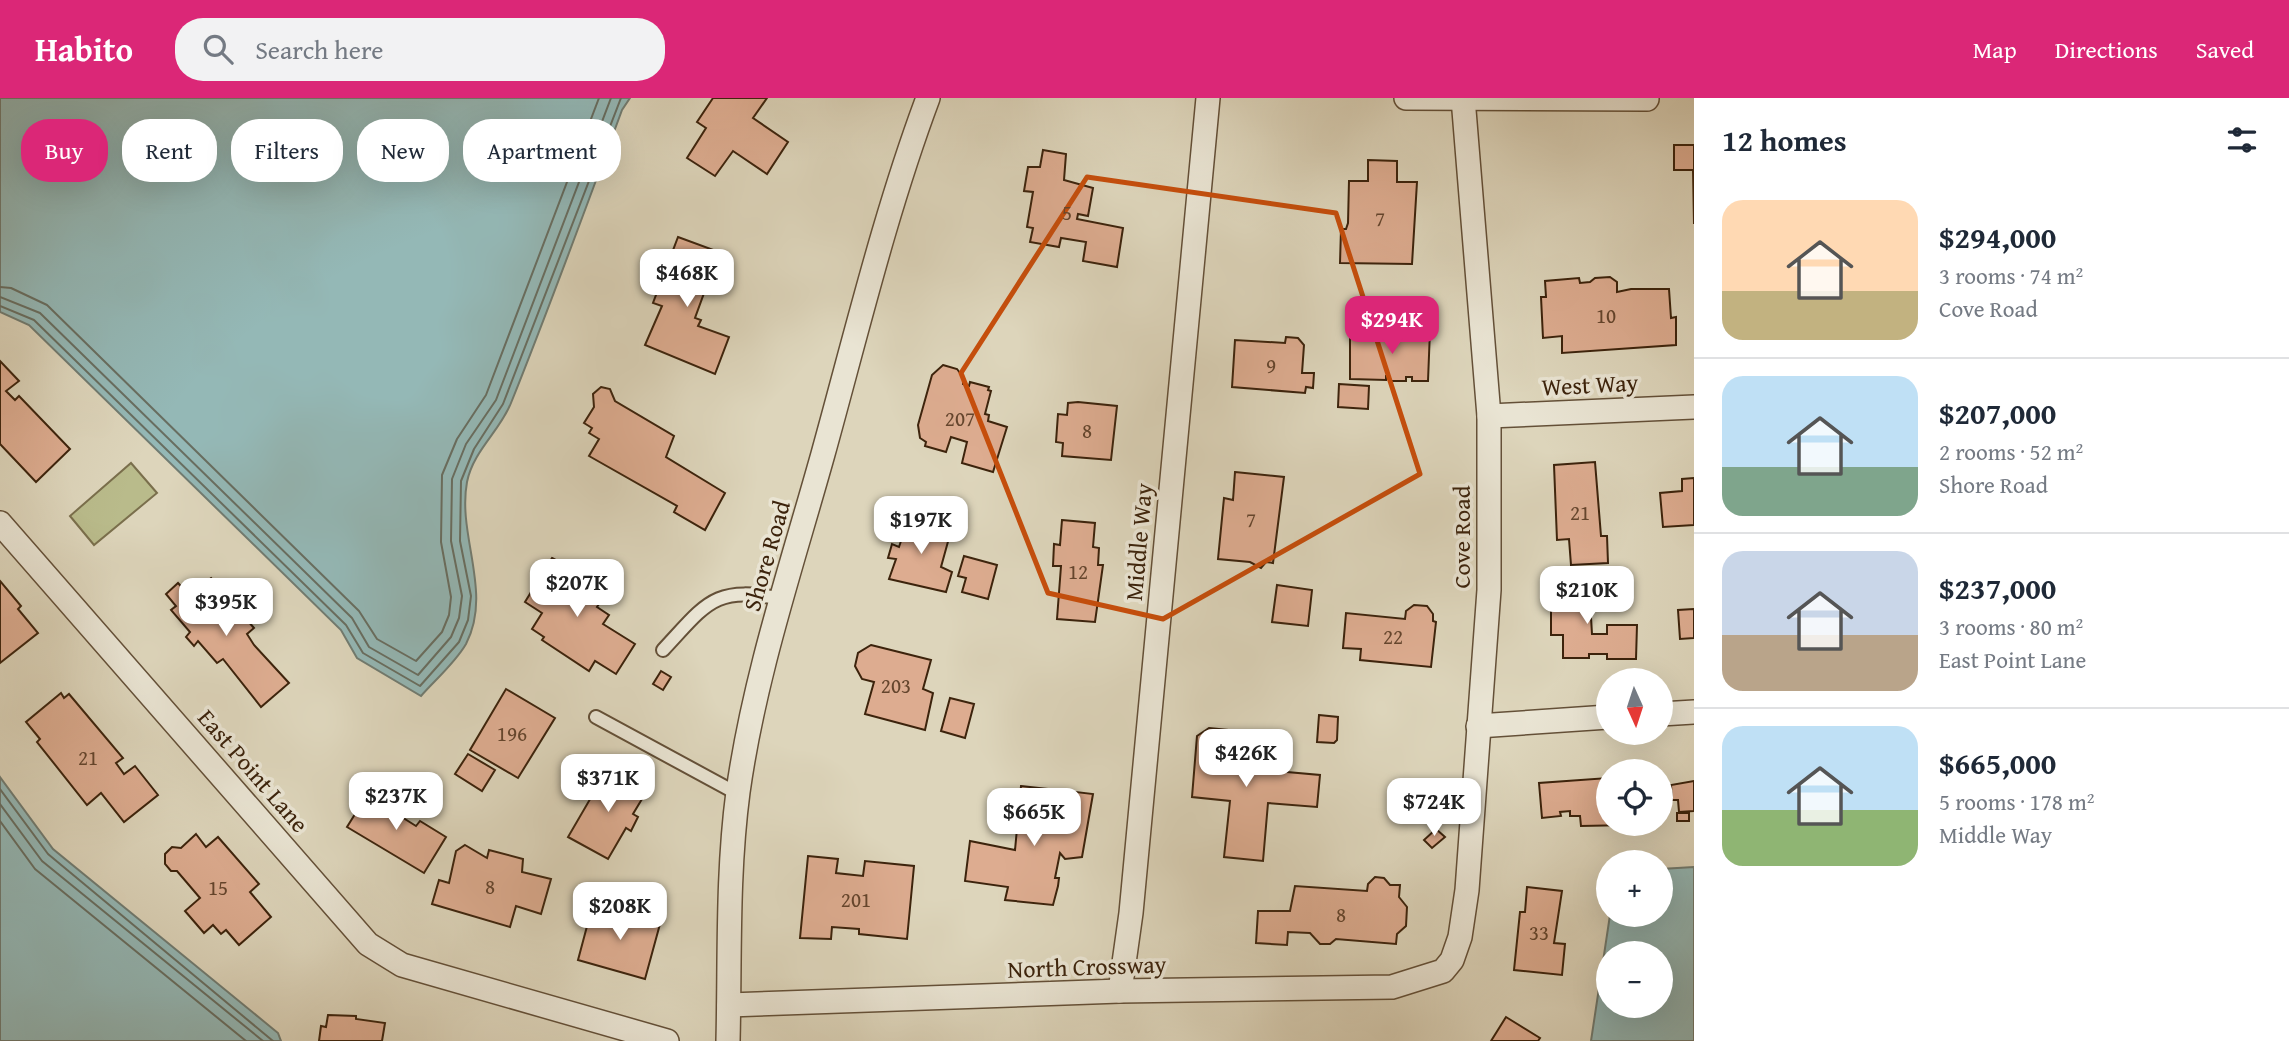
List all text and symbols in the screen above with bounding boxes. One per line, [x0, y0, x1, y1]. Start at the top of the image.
search box [175, 18, 665, 81]
text: Habito [35, 25, 133, 73]
icon: search [199, 30, 237, 68]
text: Search here [255, 30, 383, 69]
text: Map [1973, 32, 2017, 67]
text: Directions [2055, 32, 2158, 67]
text: Saved [2196, 32, 2254, 67]
text: 12 homes [1722, 118, 1847, 162]
chip: Buy [21, 119, 108, 182]
chip: Rent [122, 119, 217, 182]
chip: Filters [231, 119, 343, 182]
chip: New [357, 119, 449, 182]
chip: Apartment [463, 119, 621, 182]
icon: filters [2223, 121, 2261, 159]
house number: 5 [1062, 197, 1072, 228]
house number: 7 [1375, 203, 1385, 234]
text: $294,000 [1939, 215, 2056, 259]
icon: home [1778, 228, 1862, 312]
pin: $468K [638, 250, 736, 309]
text: $468K [656, 255, 718, 288]
text: 3 rooms · 74 m² [1939, 259, 2083, 292]
text: Cove Road [1939, 292, 2038, 325]
pin: $294K [1343, 296, 1441, 356]
house number: 10 [1596, 300, 1616, 331]
text: $294K [1361, 302, 1423, 335]
house number: 9 [1266, 350, 1276, 381]
street label: West Way [1541, 364, 1639, 405]
text: $207,000 [1939, 391, 2056, 435]
house number: 207 [945, 403, 975, 434]
icon: home [1778, 404, 1862, 488]
house number: 8 [1082, 415, 1092, 446]
text: 2 rooms · 52 m² [1939, 435, 2083, 468]
text: Shore Road [1939, 468, 2048, 501]
street label: Middle Way [1116, 482, 1161, 602]
street label: Cove Road [1444, 485, 1479, 588]
street label: Shore Road [734, 496, 799, 615]
pin: $197K [872, 496, 970, 556]
house number: 21 [1570, 497, 1590, 528]
text: $197K [890, 502, 952, 535]
house number: 7 [1246, 504, 1256, 535]
house number: 12 [1068, 556, 1088, 587]
pin: $207K [528, 560, 626, 619]
text: $207K [546, 565, 608, 598]
pin: $210K [1538, 566, 1636, 626]
text: $237,000 [1939, 566, 2056, 610]
text: $210K [1556, 572, 1618, 605]
pin: $395K [177, 578, 275, 638]
icon: home [1778, 579, 1862, 663]
text: $395K [195, 584, 257, 617]
text: 3 rooms · 80 m² [1939, 610, 2083, 643]
house number: 22 [1383, 621, 1403, 652]
text: East Point Lane [1939, 643, 2086, 676]
north arrow [1596, 668, 1673, 746]
map controls [1596, 668, 1673, 1018]
house number: 203 [881, 670, 911, 701]
street label: East Point Lane [190, 701, 317, 840]
house number: 196 [497, 718, 527, 749]
pin: $426K [1197, 730, 1295, 789]
text: $426K [1215, 735, 1277, 768]
text: $665,000 [1939, 741, 2056, 785]
house number: 21 [78, 742, 98, 773]
pin: $371K [559, 754, 657, 814]
icon: home [1778, 754, 1862, 838]
button: locate [1596, 759, 1673, 836]
text: $371K [577, 760, 639, 793]
pin: $237K [347, 772, 445, 832]
text: $237K [365, 778, 427, 811]
pin: $724K [1385, 778, 1483, 838]
text: $724K [1403, 784, 1465, 817]
text: 5 rooms · 178 m² [1939, 785, 2094, 818]
pin: $665K [985, 788, 1083, 848]
text: $665K [1003, 794, 1065, 827]
text: Middle Way [1939, 818, 2052, 851]
button: + [1596, 850, 1673, 927]
house number: 8 [485, 871, 495, 902]
house number: 15 [208, 872, 228, 903]
pin: $208K [571, 882, 669, 942]
house number: 201 [841, 884, 871, 915]
text: $208K [589, 888, 651, 921]
house number: 8 [1336, 899, 1346, 930]
house number: 33 [1529, 917, 1549, 948]
button: − [1596, 941, 1673, 1018]
street label: North Crossway [1007, 946, 1167, 987]

